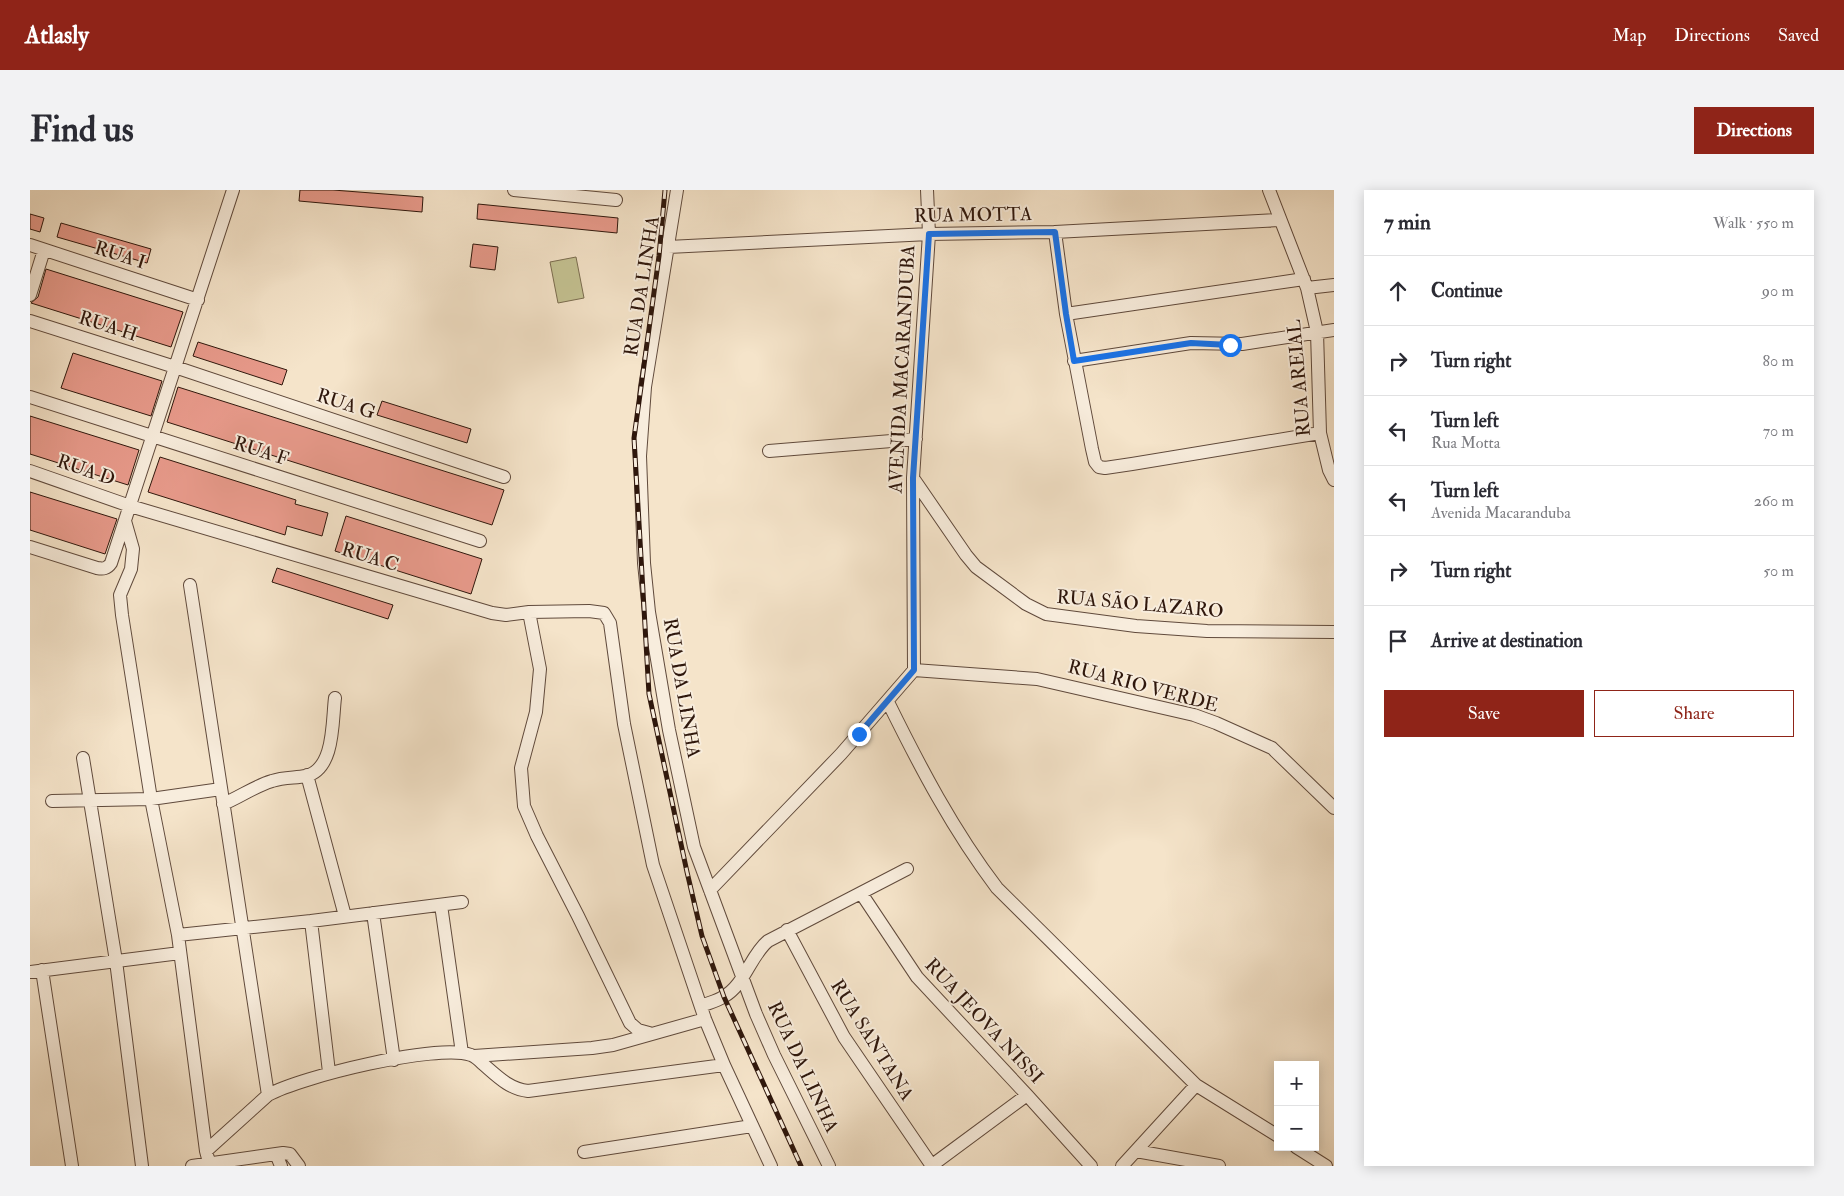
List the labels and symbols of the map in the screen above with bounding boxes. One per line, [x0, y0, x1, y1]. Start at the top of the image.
street label: RUA MOTTA [914, 202, 1032, 228]
street label: RUA DA LINHA [619, 214, 665, 358]
street label: RUA I [91, 236, 149, 274]
street label: AVENIDA MACARANDUBA [883, 244, 920, 495]
street label: RUA H [76, 305, 140, 347]
street label: RUA AREIAL [1282, 318, 1316, 438]
route start [1219, 334, 1242, 357]
street label: RUA G [314, 383, 379, 425]
street label: RUA F [230, 431, 292, 471]
street label: RUA D [54, 449, 118, 491]
street label: RUA C [339, 537, 401, 577]
street label: RUA SÃO LAZARO [1055, 583, 1225, 623]
street label: RUA DA LINHA [658, 616, 706, 760]
street label: RUA RIO VERDE [1065, 654, 1221, 718]
route end [848, 723, 871, 746]
street label: RUA JEOVA NISSI [920, 953, 1048, 1089]
street label: RUA SANTANA [825, 975, 919, 1105]
street label: RUA DA LINHA [762, 998, 844, 1136]

